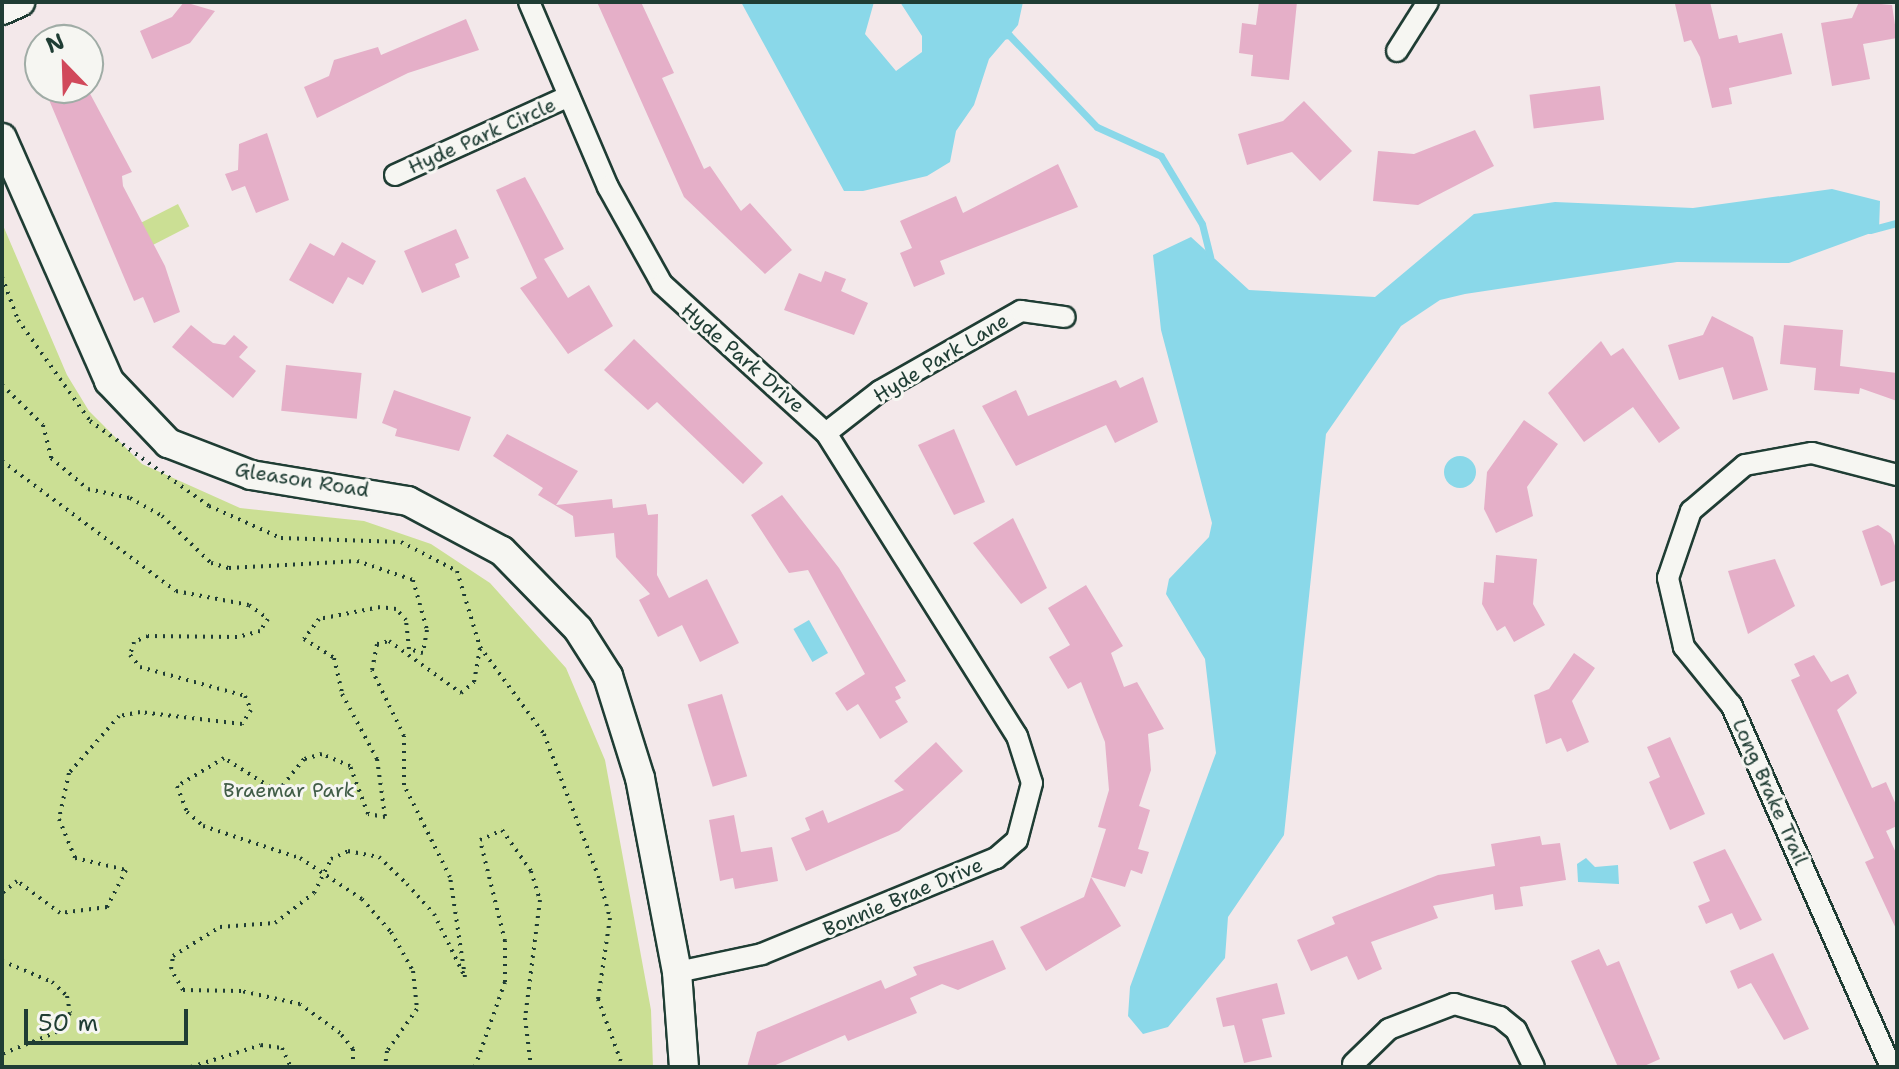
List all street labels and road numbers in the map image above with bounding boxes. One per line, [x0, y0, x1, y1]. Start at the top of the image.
street label: Hyde Park Circle [404, 93, 560, 179]
street label: Hyde Park Drive [676, 298, 810, 418]
street label: Hyde Park Lane [869, 308, 1013, 408]
street label: Gleason Road [233, 458, 371, 502]
street label: Long Brake Trail [1727, 715, 1813, 869]
street label: Bonnie Brae Drive [820, 853, 986, 941]

